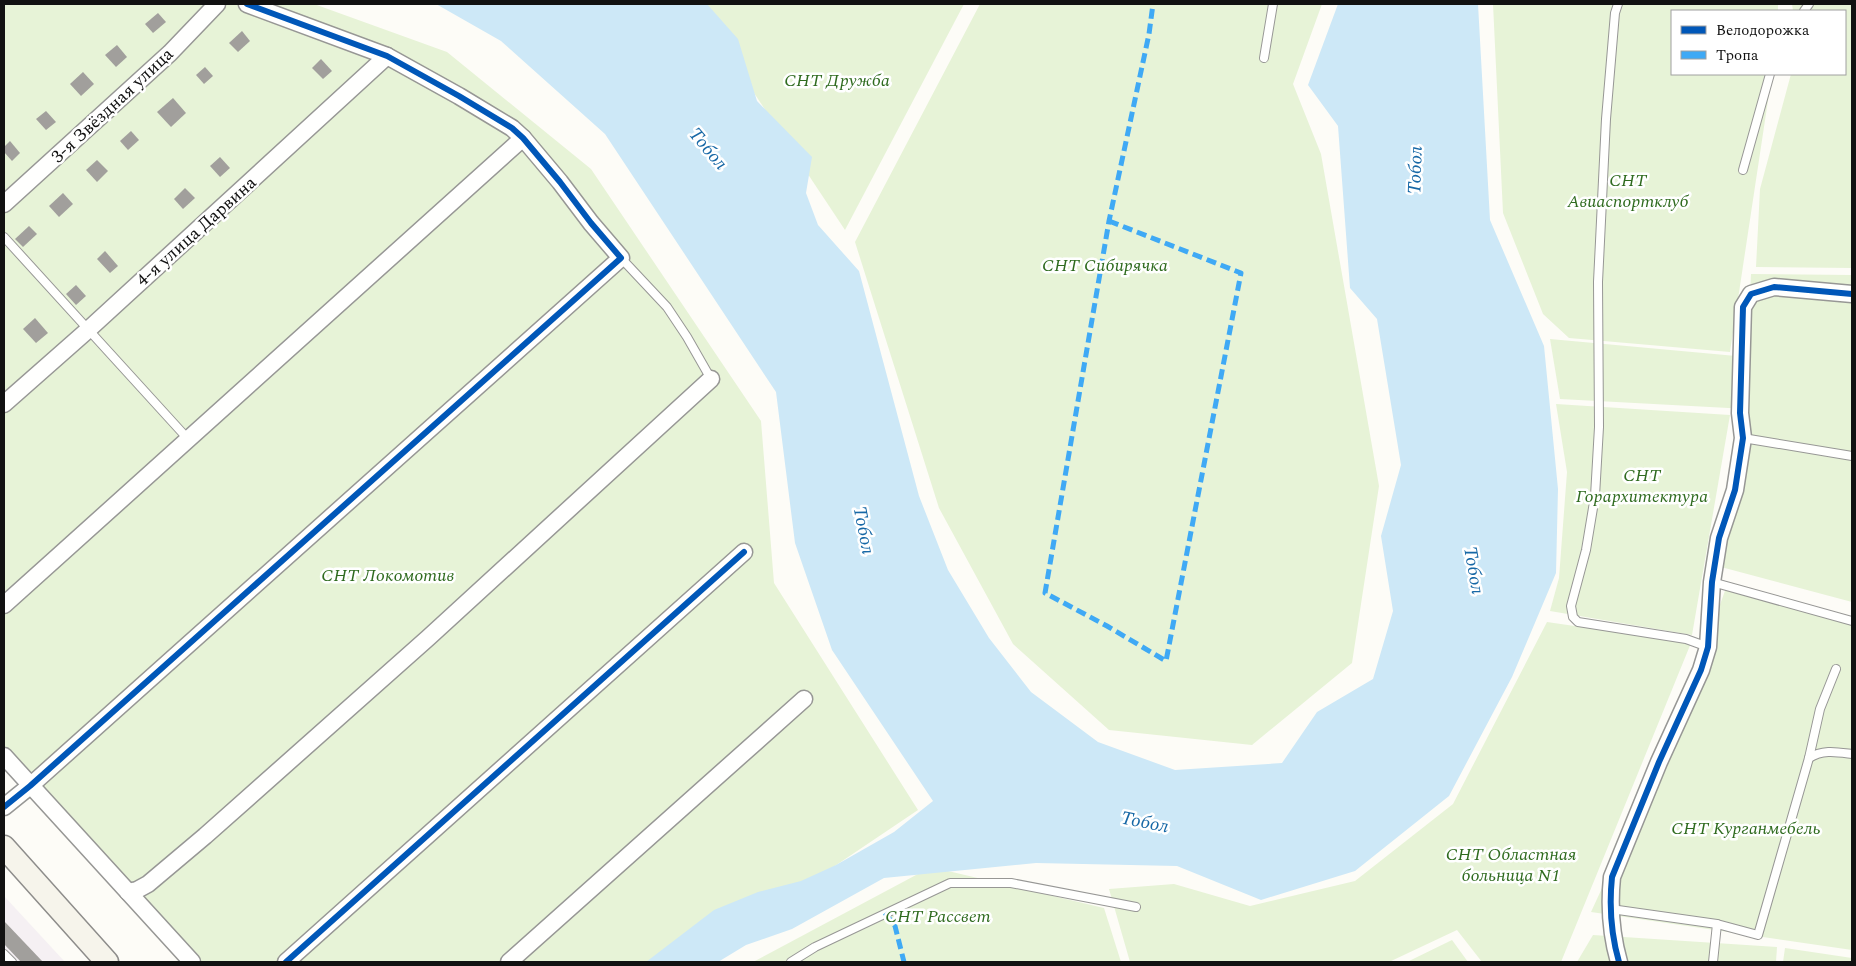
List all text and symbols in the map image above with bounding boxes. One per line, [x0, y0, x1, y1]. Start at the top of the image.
legend [1671, 10, 1846, 75]
text: Велодорожка [1716, 19, 1810, 42]
street label: 3-я Звёздная улица [45, 41, 180, 169]
text: Тропа [1716, 44, 1759, 67]
park label: СНТ Дружба [784, 67, 890, 94]
water label: Тобол [681, 121, 735, 177]
water label: Тобол [1400, 145, 1431, 195]
park label: СНТ Авиаспортклуб [1566, 167, 1690, 215]
street label: 4-я улица Дарвина [130, 170, 263, 293]
park label: СНТ Сибирячка [1042, 252, 1168, 279]
park label: СНТ Горархитектура [1576, 462, 1708, 510]
water label: Тобол [845, 504, 882, 557]
water label: Тобол [1455, 544, 1492, 597]
park label: СНТ Локомотив [321, 562, 455, 589]
water label: Тобол [1118, 804, 1172, 841]
park label: СНТ Курганмебель [1671, 815, 1821, 842]
park label: СНТ Областная больница N1 [1446, 841, 1577, 889]
park label: СНТ Рассвет [885, 903, 991, 930]

